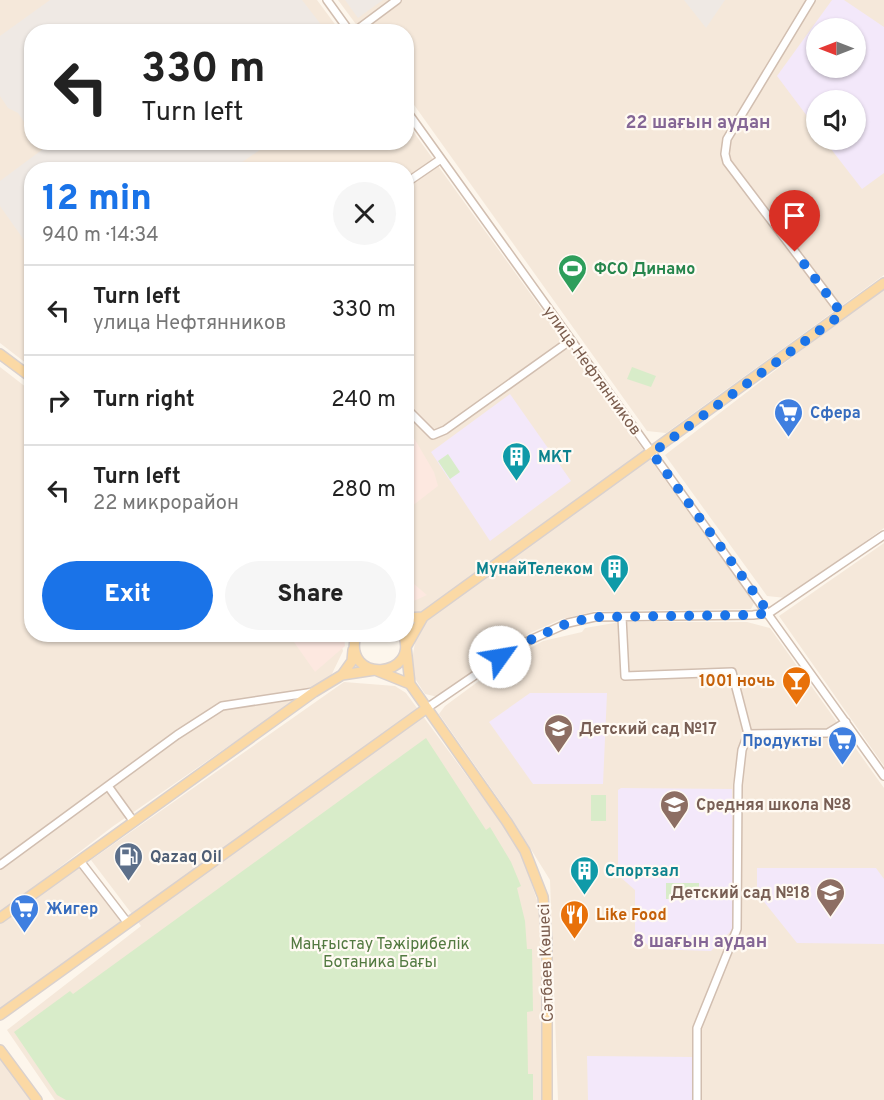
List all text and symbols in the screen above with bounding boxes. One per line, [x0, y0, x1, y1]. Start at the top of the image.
north arrow [806, 18, 866, 78]
map controls [806, 18, 866, 150]
text: 330 m [141, 44, 266, 97]
icon: left [42, 48, 120, 126]
button: sound [806, 90, 866, 150]
text: Turn left [141, 96, 243, 130]
district label: 22 шағын аудан [626, 112, 770, 135]
text: 12 min [42, 177, 152, 223]
button: close [333, 182, 396, 245]
pin [769, 190, 820, 252]
icon: arrive [778, 199, 811, 232]
text: 940 m · 14:34 [42, 223, 159, 249]
sports icon: ФСО Динамо [557, 252, 589, 294]
place label: ФСО Динамо [594, 260, 695, 280]
text: Turn left [93, 284, 181, 311]
icon: left [42, 294, 75, 327]
text: 330 m [332, 297, 396, 324]
street label: улица Нефтянников [538, 303, 645, 440]
text: улица Нефтянников [93, 311, 286, 337]
icon: right [42, 384, 75, 417]
text: Turn right [93, 387, 195, 414]
text: 240 m [331, 387, 396, 414]
supermarket icon: Сфера [773, 396, 805, 438]
place label: Сфера [810, 404, 861, 424]
building icon: МКТ [501, 440, 533, 482]
place label: МКТ [538, 448, 572, 468]
text: Turn left [93, 464, 181, 491]
icon: left [42, 474, 75, 507]
text: 280 m [331, 477, 396, 504]
text: 22 микрорайон [93, 491, 239, 517]
building icon: МунайТелеком [598, 552, 630, 594]
place label: МунайТелеком [476, 560, 593, 580]
button: Exit [42, 561, 213, 630]
button: Share [225, 561, 396, 630]
position arrow [468, 625, 532, 689]
bar icon: 1001 ночь [780, 664, 812, 706]
place label: 1001 ночь [699, 672, 775, 692]
school or university icon: Детский сад №17 [542, 712, 574, 754]
place label: Детский сад №17 [579, 720, 717, 740]
supermarket icon: Продукты [827, 724, 859, 766]
place label: Продукты [742, 732, 822, 752]
school or university icon: Средняя школа №8 [659, 788, 691, 830]
place label: Средняя школа №8 [696, 796, 851, 816]
fuel station icon: Qazaq Oil [113, 840, 145, 882]
place label: Qazaq Oil [150, 848, 222, 868]
building icon: Спортзал [568, 854, 600, 896]
place label: Спортзал [605, 862, 679, 882]
school or university icon: Детский сад №18 [815, 876, 847, 918]
place label: Детский сад №18 [671, 884, 810, 904]
supermarket icon: Жигер [9, 892, 41, 934]
restaurant icon: Like Food [559, 898, 591, 940]
place label: Жигер [46, 900, 98, 920]
street label: Сәтбаев Көшесі [535, 903, 559, 1023]
place label: Like Food [596, 906, 667, 926]
district label: 8 шағын аудан [633, 931, 767, 954]
park label: Маңғыстау Тәжірибелік Ботаника Бағы [290, 935, 470, 973]

